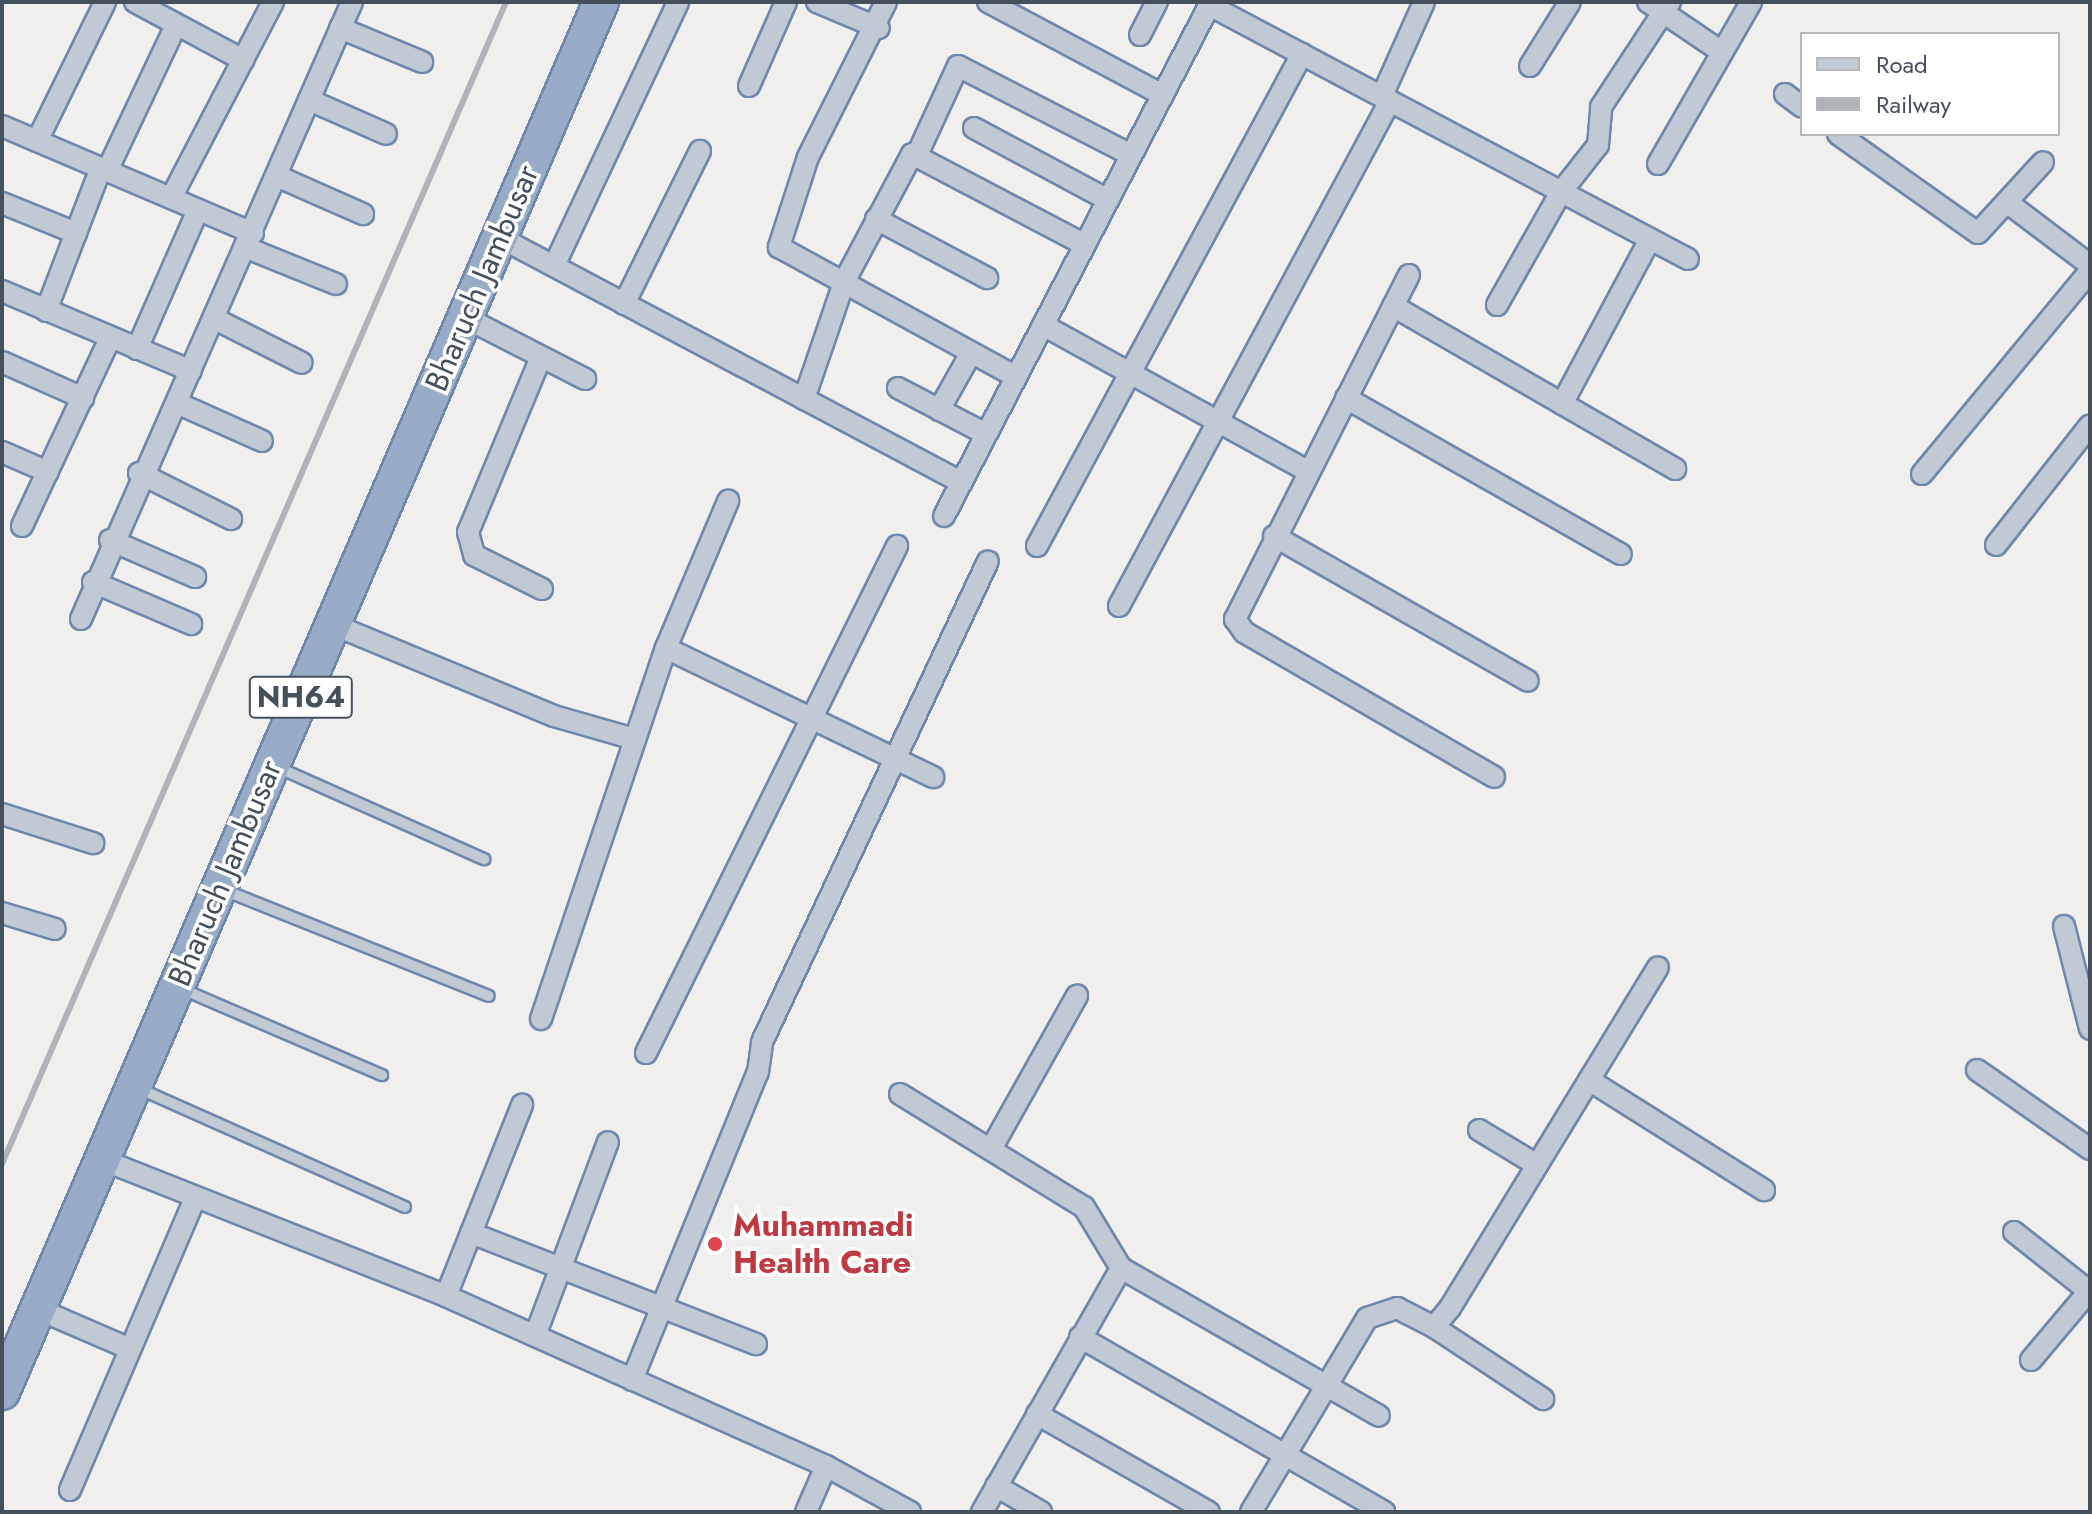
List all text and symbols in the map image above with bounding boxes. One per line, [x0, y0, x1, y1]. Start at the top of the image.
legend [1800, 32, 2060, 136]
text: Road [1876, 47, 1928, 82]
text: Railway [1876, 87, 1951, 122]
street label: Bharuch Jambusar [417, 159, 547, 397]
road number: NH64 [247, 671, 355, 723]
street label: Bharuch Jambusar [160, 754, 290, 992]
place label: Muhammadi Health Care [733, 1207, 914, 1282]
marker: Muhammadi Health Care [704, 1233, 726, 1255]

